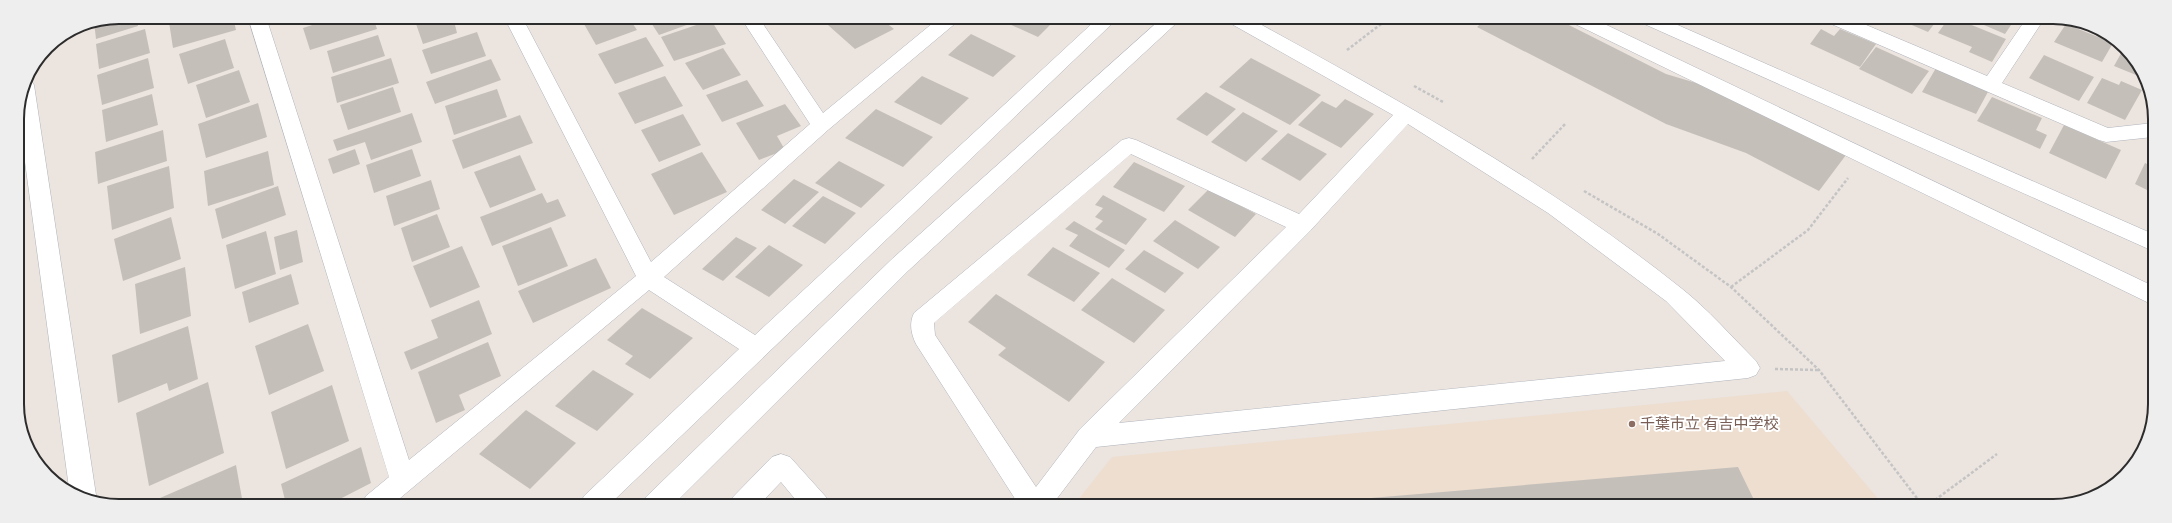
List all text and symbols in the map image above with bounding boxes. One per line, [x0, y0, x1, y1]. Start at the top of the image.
place label: 千葉市立 有吉中学校 [1640, 415, 1779, 433]
marker: 千葉市立 有吉中学校 [1627, 419, 1637, 429]

